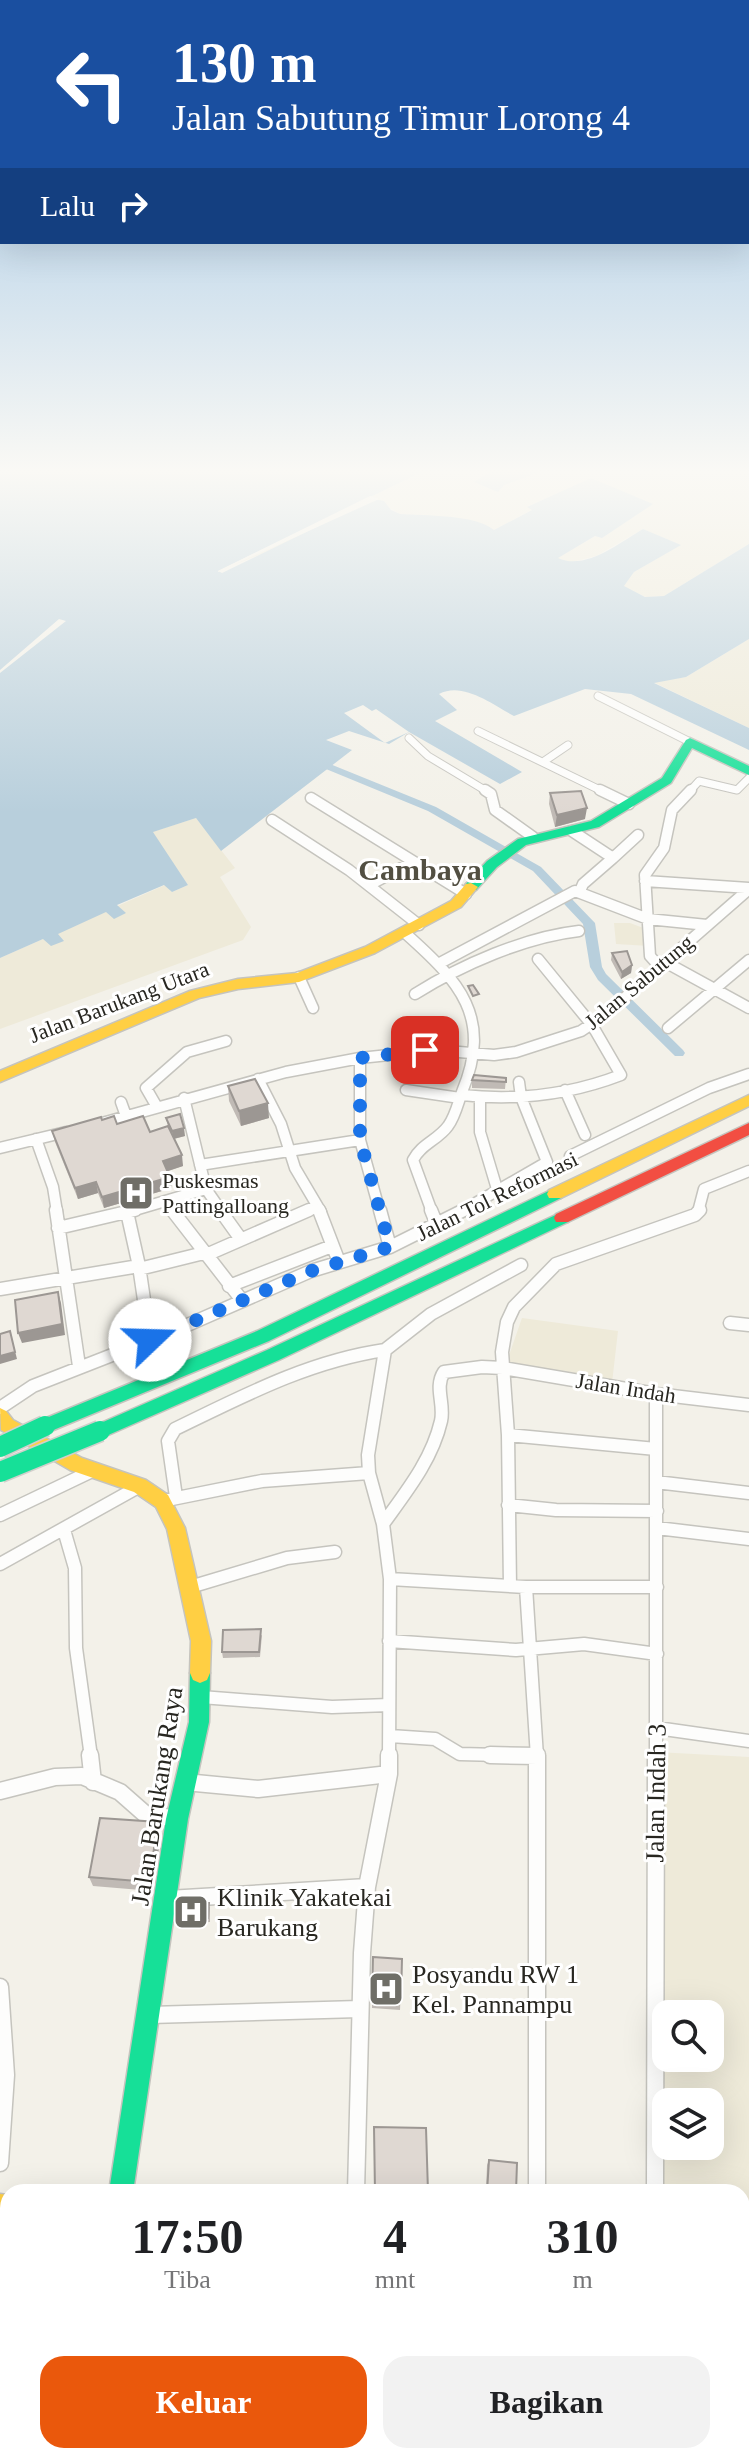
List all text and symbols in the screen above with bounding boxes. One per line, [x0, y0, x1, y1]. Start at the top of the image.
icon: left [40, 32, 144, 136]
text: 130 m [172, 32, 317, 94]
text: Jalan Sabutung Timur Lorong 4 [172, 98, 630, 138]
icon: right [111, 184, 155, 228]
text: Lalu [40, 189, 95, 222]
district label: Cambaya [358, 853, 482, 886]
street label: Jalan Sabutung [580, 929, 698, 1035]
street label: Jalan Barukang Utara [26, 956, 213, 1048]
pin [391, 1016, 459, 1084]
icon: arrive [403, 1028, 447, 1072]
street label: Jalan Tol Reformasi [412, 1146, 582, 1246]
place label: Puskesmas Pattingalloang [162, 1168, 289, 1218]
hospital icon: Puskesmas Pattingalloang [117, 1174, 155, 1212]
position arrow [108, 1298, 192, 1382]
street label: Jalan Indah [574, 1368, 678, 1408]
street label: Jalan Barukang Raya [125, 1684, 189, 1907]
street label: Jalan Indah 3 [640, 1723, 672, 1863]
place label: Klinik Yakatekai Barukang [217, 1883, 392, 1942]
hospital icon: Klinik Yakatekai Barukang [172, 1893, 210, 1931]
place label: Posyandu RW 1 Kel. Pannampu [412, 1960, 579, 2019]
hospital icon: Posyandu RW 1 Kel. Pannampu [367, 1970, 405, 2008]
map controls [652, 2000, 724, 2160]
button: search [652, 2000, 724, 2072]
button: layers [652, 2088, 724, 2160]
text: 17:50 [131, 2210, 243, 2263]
text: 4 [383, 2210, 407, 2263]
text: 310 [547, 2210, 619, 2263]
text: Tiba [164, 2265, 211, 2294]
text: mnt [375, 2265, 415, 2294]
text: m [572, 2265, 593, 2294]
button: Keluar [40, 2356, 367, 2448]
button: Bagikan [383, 2356, 710, 2448]

